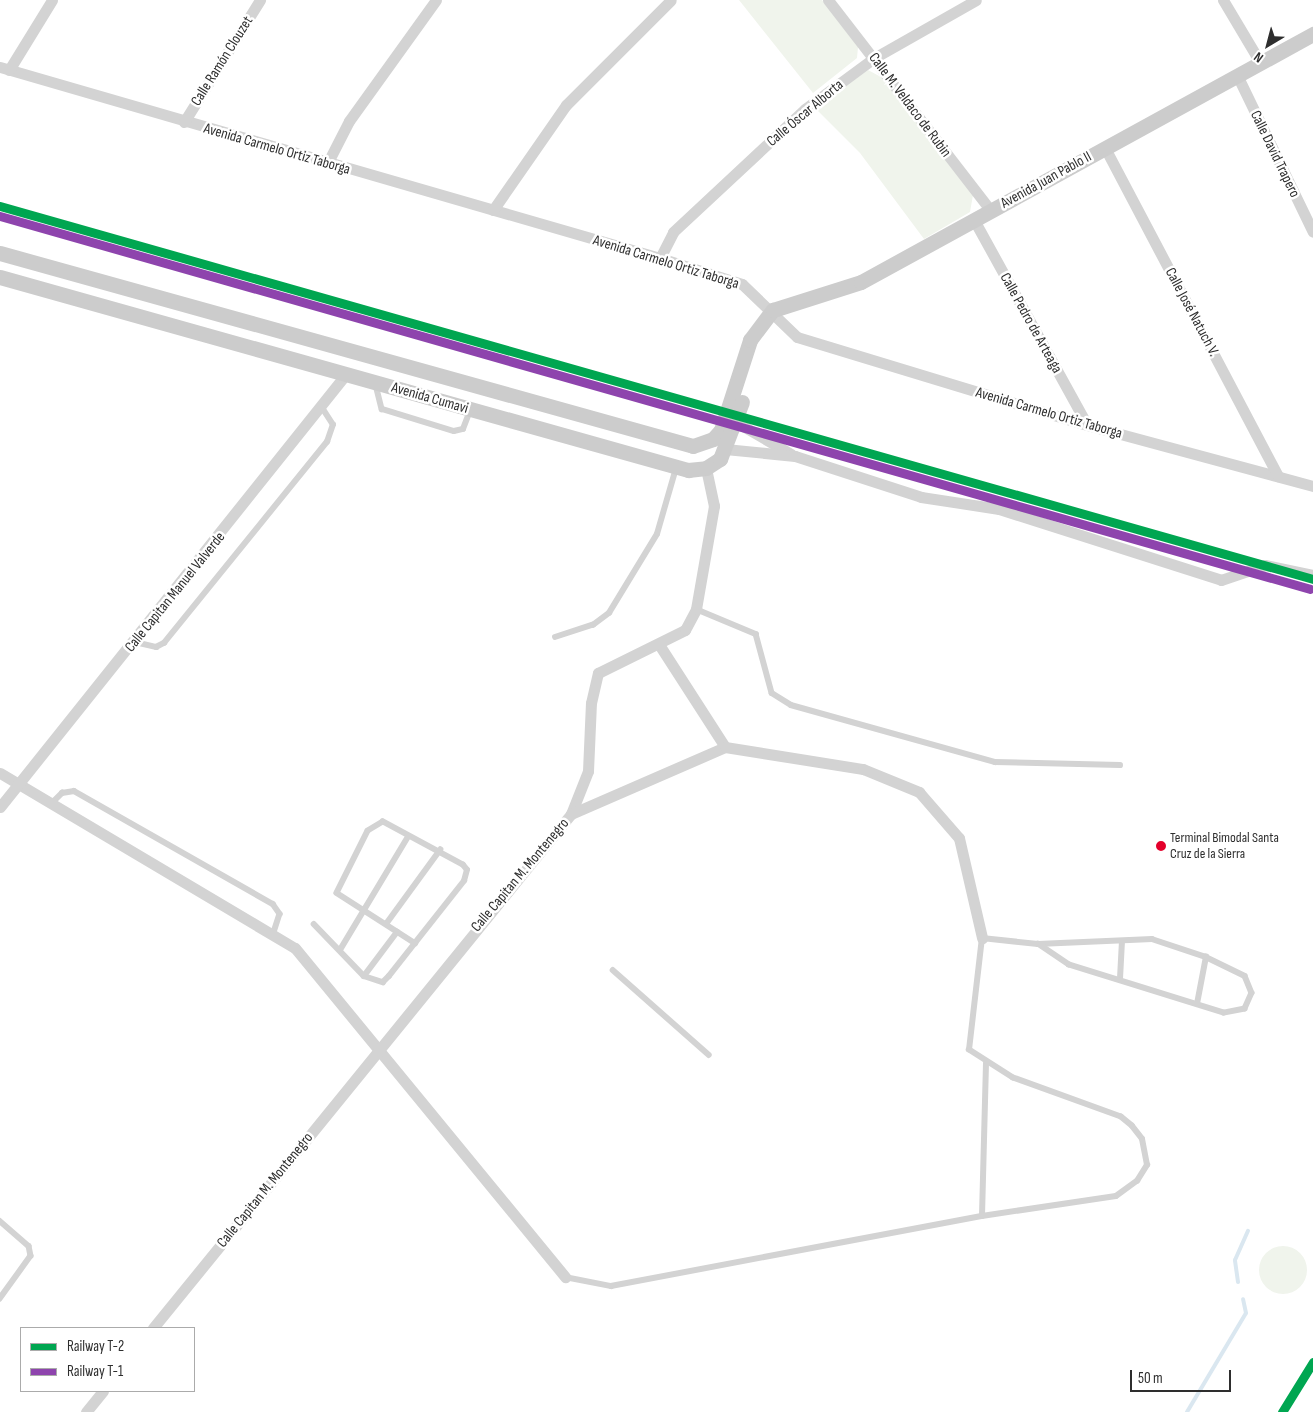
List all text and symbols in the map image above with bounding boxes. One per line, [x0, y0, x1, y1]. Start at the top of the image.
street label: Calle Ramón Clouzet [187, 13, 257, 109]
north arrow [1243, 20, 1293, 70]
text: N [1251, 48, 1267, 66]
street label: Calle M. Veldaco de Rubin [865, 49, 955, 161]
street label: Calle Óscar Alborta [763, 76, 847, 150]
street label: Calle David Trapero [1246, 108, 1304, 200]
street label: Avenida Carmelo Ortiz Taborga [202, 119, 352, 179]
street label: Avenida Juan Pablo II [997, 148, 1095, 212]
street label: Avenida Carmelo Ortiz Taborga [591, 231, 741, 293]
street label: Calle José Natuch V. [1161, 265, 1223, 359]
street label: Calle Pedro de Arteaga [996, 270, 1066, 376]
street label: Avenida Cumavi [390, 378, 470, 418]
street label: Avenida Carmelo Ortiz Taborga [974, 383, 1124, 443]
street label: Calle Capitan Manuel Valverde [121, 528, 229, 656]
street label: Calle Capitan M. Montenegro [467, 815, 573, 935]
place label: Terminal Bimodal Santa Cruz de la Sierra [1170, 830, 1279, 862]
marker: Terminal Bimodal Santa Cruz de la Sierra [1156, 841, 1166, 851]
street label: Calle Capitan M. Montenegro [213, 1129, 317, 1251]
legend [20, 1327, 195, 1392]
text: Railway T-2 [67, 1337, 124, 1356]
scale bar [1133, 1360, 1234, 1392]
text: Railway T-1 [67, 1362, 123, 1381]
text: 50 m [1138, 1369, 1163, 1388]

